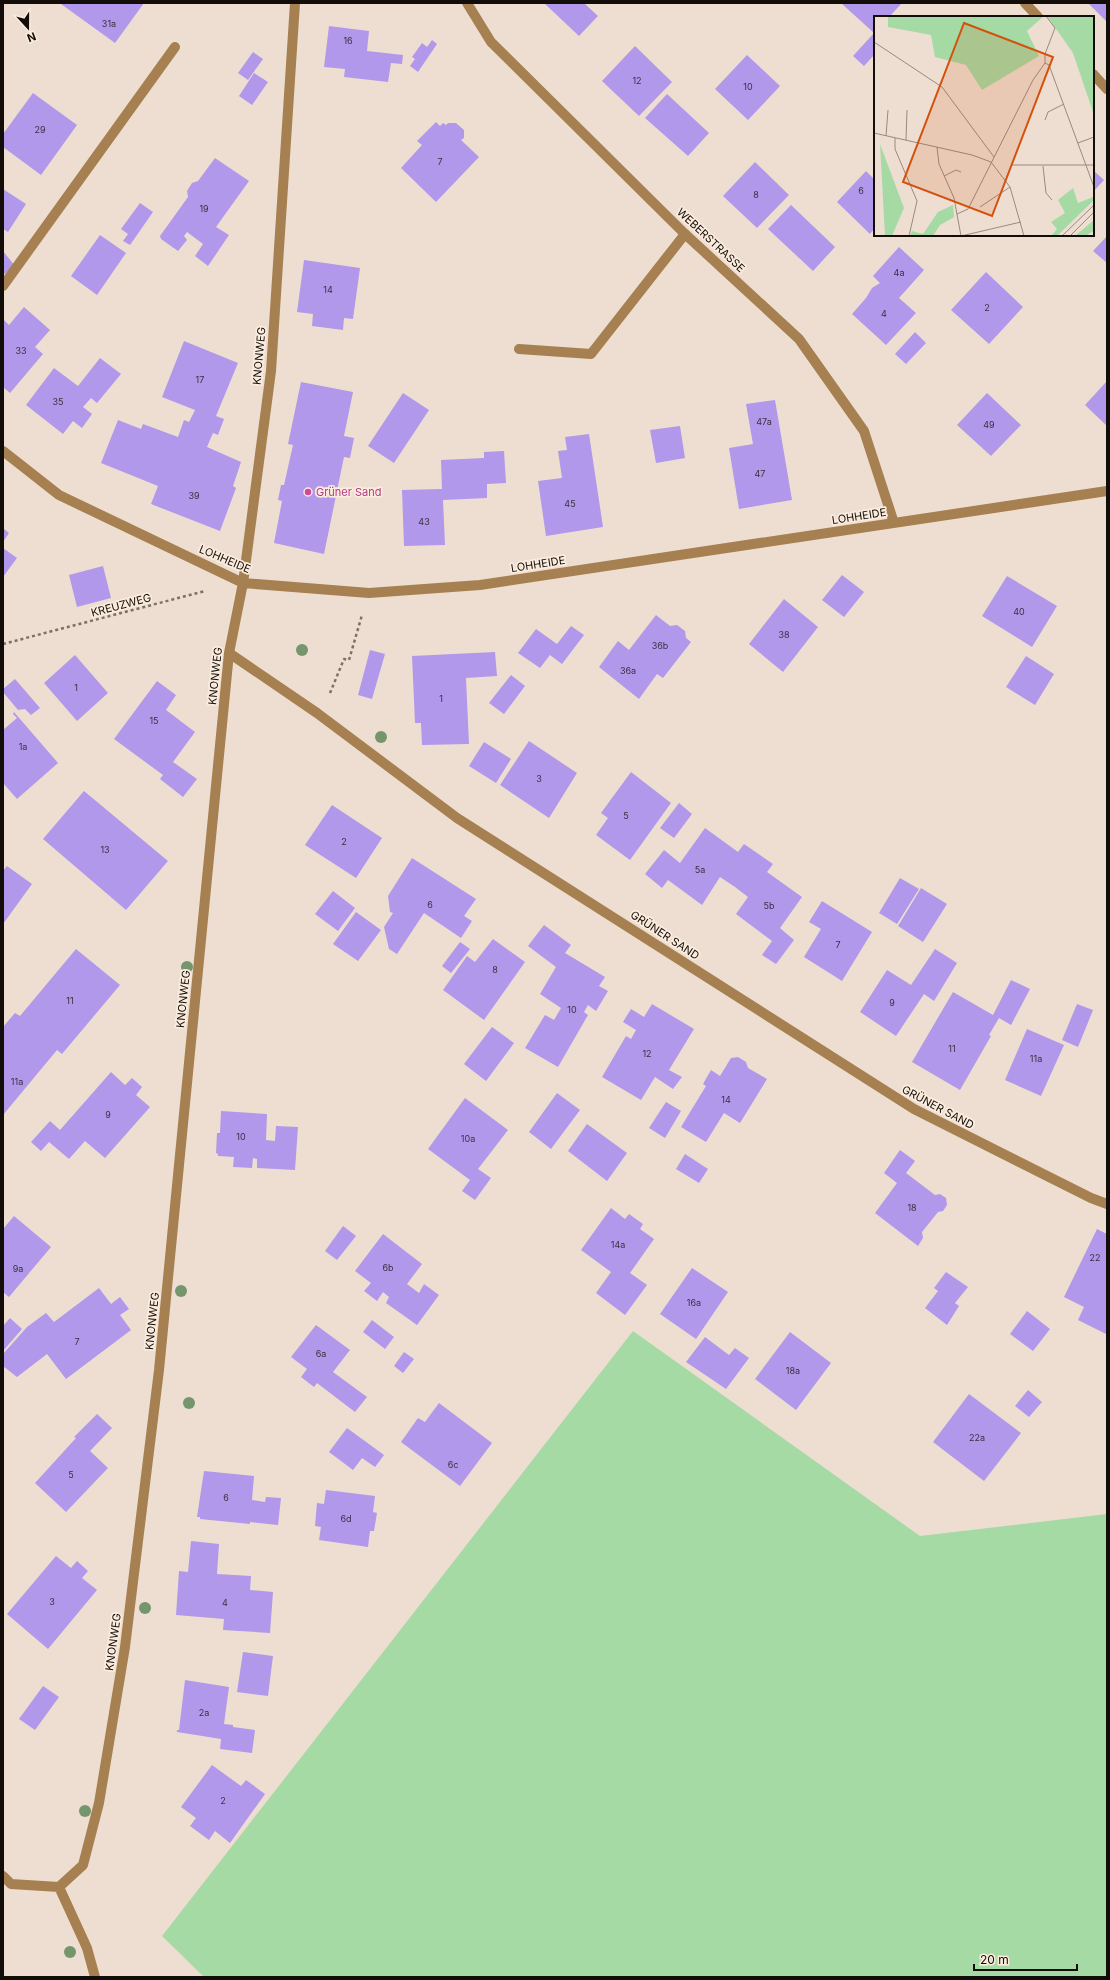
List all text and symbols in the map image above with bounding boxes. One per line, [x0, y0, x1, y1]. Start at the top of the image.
north arrow [8, 8, 48, 48]
inset map [874, 16, 1094, 236]
house number: 31a [102, 18, 116, 29]
text: N [25, 29, 38, 45]
house number: 16 [343, 35, 353, 46]
house number: 12 [632, 75, 642, 86]
house number: 10 [743, 81, 753, 92]
house number: 29 [34, 124, 46, 135]
house number: 7 [437, 156, 443, 167]
house number: 6 [858, 185, 864, 196]
house number: 8 [753, 189, 759, 200]
house number: 19 [199, 203, 209, 214]
street label: WEBERSTRASSE [674, 205, 748, 275]
house number: 4a [894, 267, 904, 278]
house number: 14 [323, 284, 333, 295]
house number: 2 [984, 302, 990, 313]
house number: 4 [881, 308, 887, 319]
street label: KNONWEG [249, 326, 269, 386]
house number: 33 [15, 345, 27, 356]
house number: 17 [196, 374, 204, 385]
house number: 35 [52, 396, 64, 407]
house number: 47a [756, 416, 772, 427]
house number: 49 [983, 419, 995, 430]
house number: 47 [755, 468, 765, 479]
place label: Grüner Sand [316, 485, 381, 499]
marker: Grüner Sand [303, 487, 313, 497]
house number: 39 [188, 490, 200, 501]
house number: 45 [564, 498, 576, 509]
street label: LOHHEIDE [831, 505, 887, 527]
house number: 43 [418, 516, 430, 527]
street label: LOHHEIDE [197, 542, 253, 576]
street label: LOHHEIDE [510, 553, 566, 575]
street label: KREUZWEG [89, 590, 153, 620]
house number: 40 [1013, 606, 1025, 617]
house number: 38 [778, 629, 790, 640]
house number: 36b [652, 640, 669, 651]
street label: KNONWEG [205, 646, 225, 706]
house number: 36a [620, 665, 636, 676]
house number: 1 [74, 682, 78, 693]
house number: 1 [439, 693, 443, 704]
house number: 15 [149, 715, 159, 726]
house number: 1a [19, 741, 27, 752]
house number: 3 [536, 773, 542, 784]
house number: 5 [623, 810, 629, 821]
house number: 2 [341, 836, 347, 847]
house number: 13 [100, 844, 110, 855]
house number: 5a [695, 864, 705, 875]
house number: 6 [427, 899, 433, 910]
house number: 5b [764, 900, 775, 911]
street label: GRÜNER SAND [628, 908, 702, 963]
house number: 7 [835, 939, 841, 950]
house number: 8 [492, 964, 498, 975]
street label: KNONWEG [173, 969, 193, 1029]
house number: 11 [66, 995, 74, 1006]
house number: 9 [889, 997, 895, 1008]
house number: 10 [567, 1004, 577, 1015]
house number: 11 [948, 1043, 956, 1054]
house number: 12 [642, 1048, 652, 1059]
house number: 11a [1030, 1053, 1042, 1064]
house number: 11a [11, 1076, 23, 1087]
street label: GRÜNER SAND [900, 1082, 976, 1132]
house number: 14 [721, 1094, 731, 1105]
house number: 9 [105, 1109, 111, 1120]
house number: 10 [236, 1131, 246, 1142]
house number: 10a [461, 1133, 475, 1144]
house number: 18 [907, 1202, 917, 1213]
house number: 14a [611, 1239, 625, 1250]
house number: 22 [1090, 1252, 1100, 1263]
house number: 6b [382, 1262, 394, 1273]
house number: 9a [13, 1263, 23, 1274]
street label: KNONWEG [142, 1291, 162, 1351]
house number: 16a [687, 1297, 701, 1308]
house number: 7 [74, 1336, 80, 1347]
house number: 6a [316, 1348, 326, 1359]
house number: 18a [786, 1365, 800, 1376]
house number: 22a [969, 1432, 985, 1443]
house number: 6c [448, 1459, 458, 1470]
house number: 5 [68, 1469, 74, 1480]
house number: 6 [223, 1492, 229, 1503]
house number: 6d [340, 1513, 352, 1524]
house number: 3 [49, 1596, 55, 1607]
house number: 4 [222, 1597, 228, 1608]
street label: KNONWEG [102, 1612, 124, 1672]
house number: 2a [199, 1707, 209, 1718]
house number: 2 [220, 1795, 226, 1806]
scale bar [974, 1946, 1077, 1972]
text: 20 m [980, 1952, 1009, 1967]

